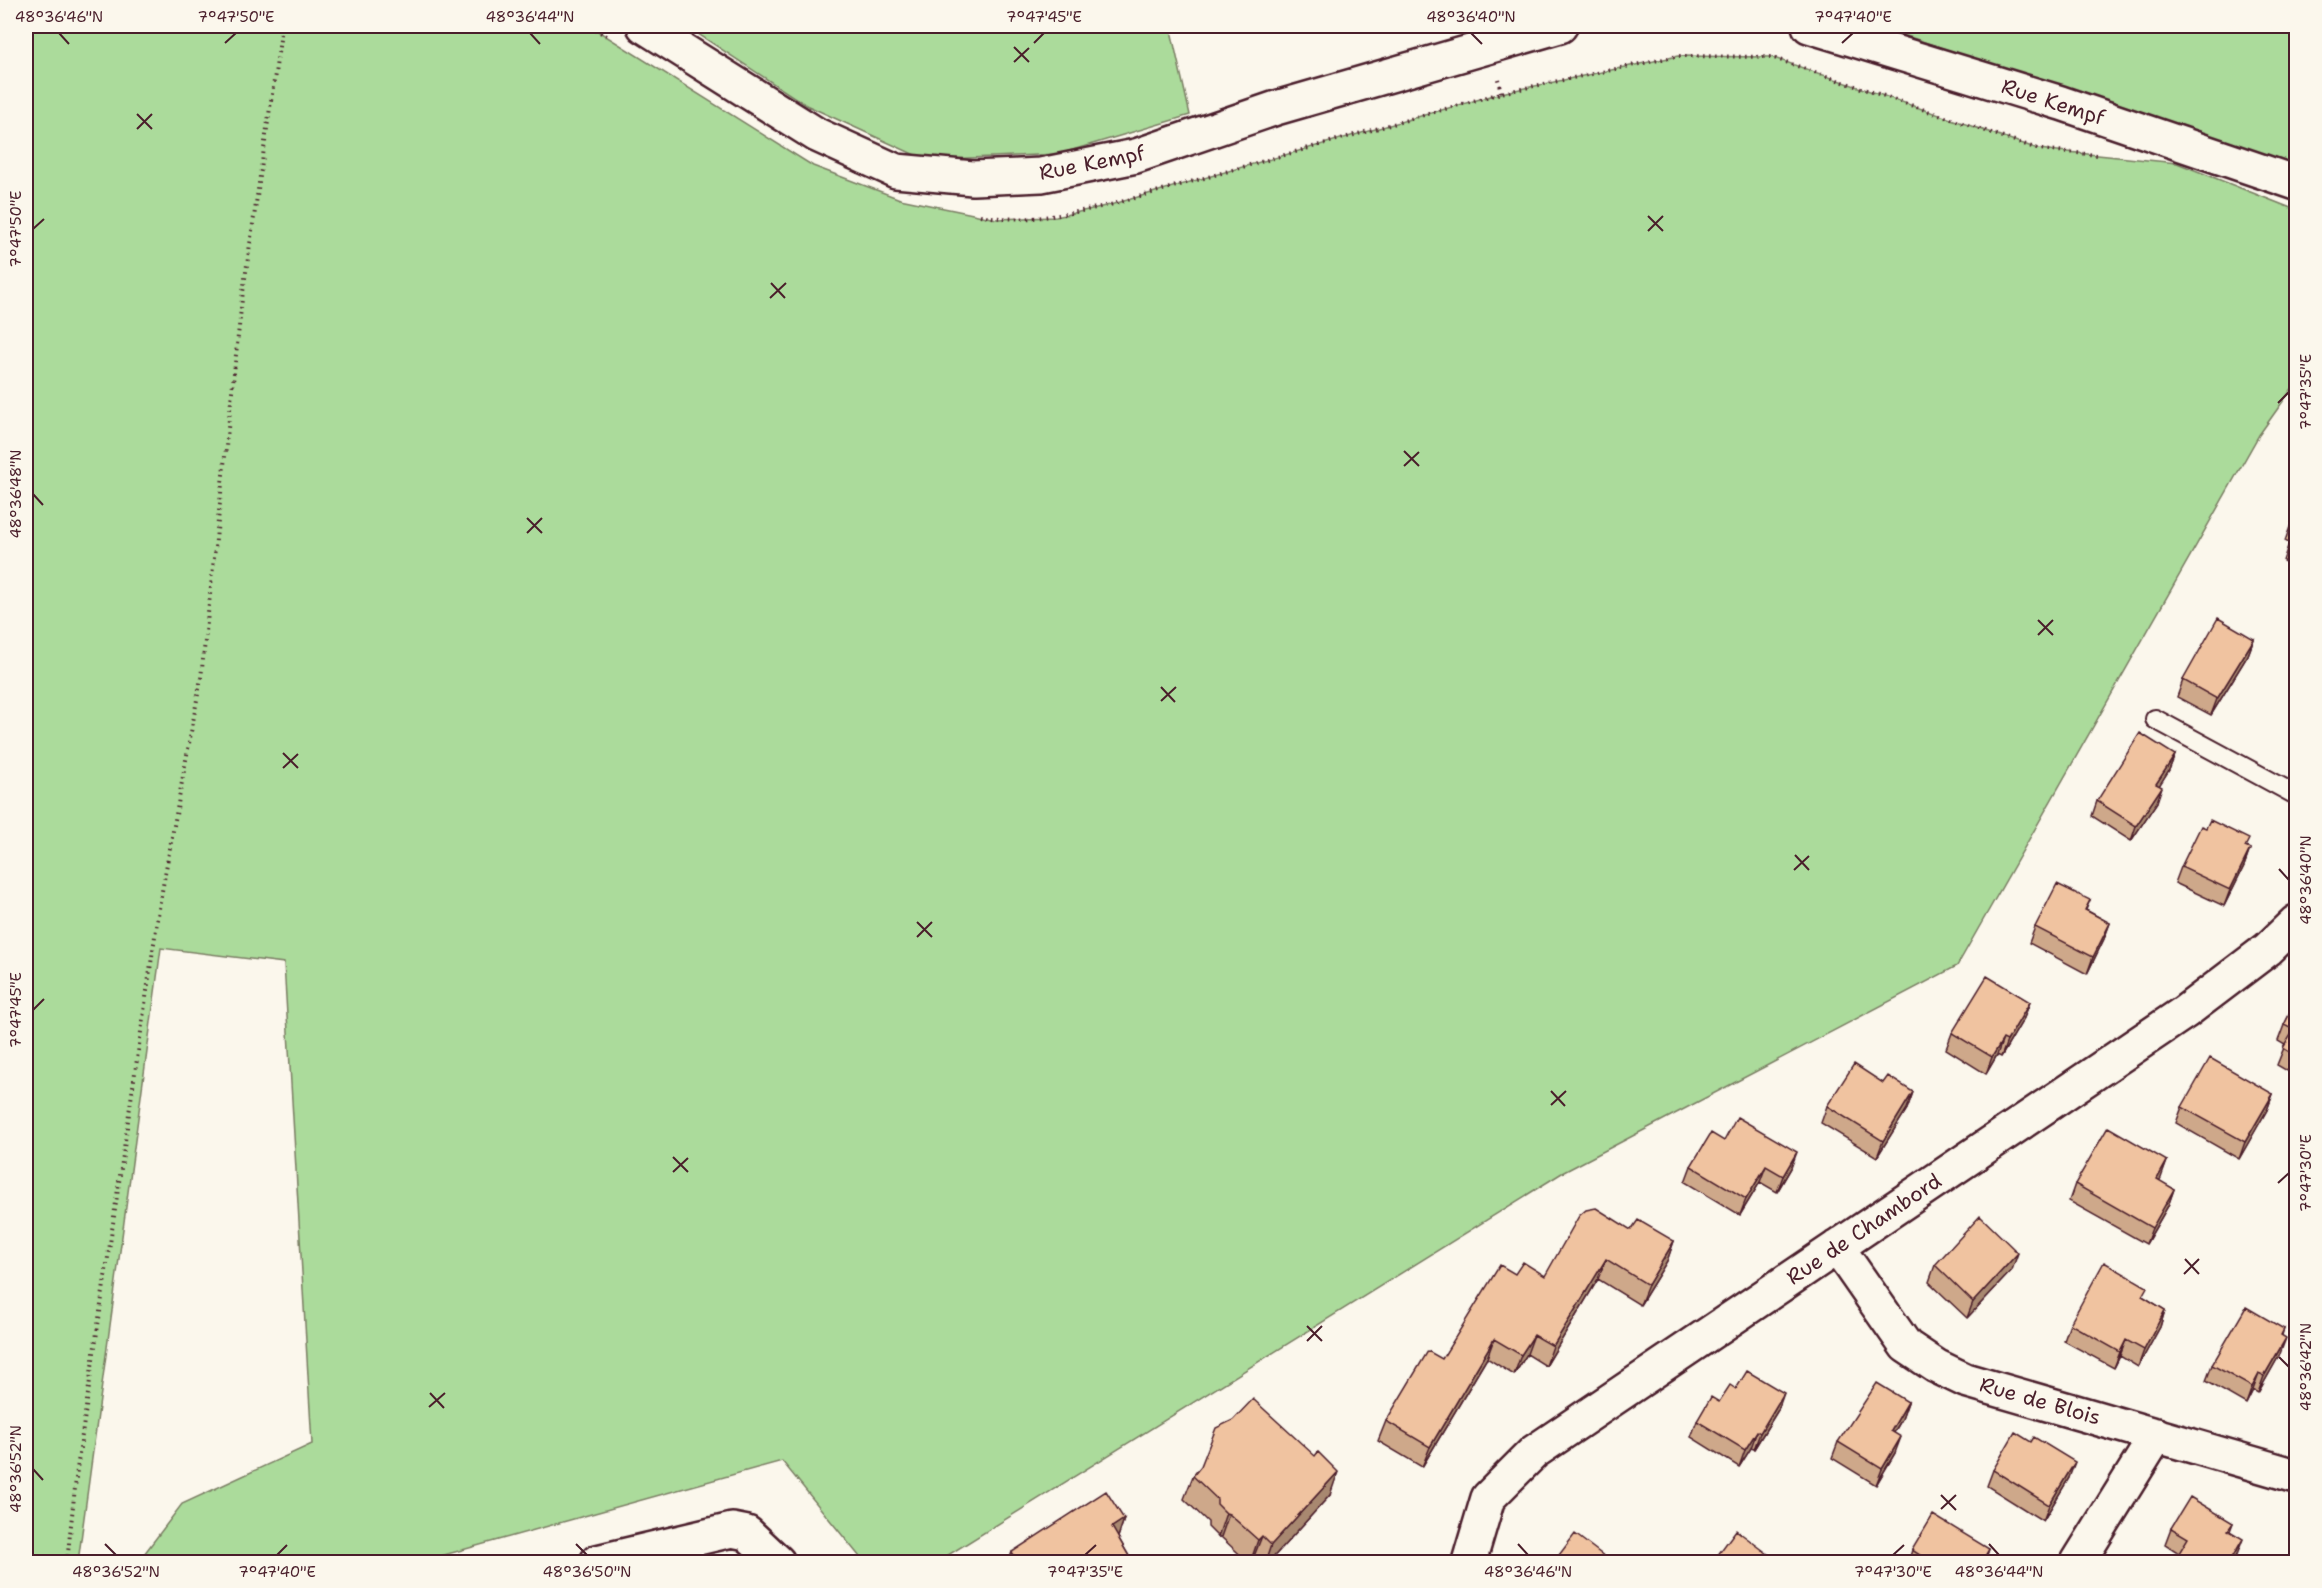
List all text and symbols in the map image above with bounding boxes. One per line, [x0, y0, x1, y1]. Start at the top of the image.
text: 48°36'46"N [15, 7, 103, 27]
text: 7°47'50"E [198, 7, 275, 27]
text: 48°36'44"N [486, 7, 575, 27]
text: 7°47'45"E [1006, 7, 1082, 27]
text: 48°36'40"N [1426, 7, 1516, 27]
text: 7°47'40"E [1814, 7, 1892, 27]
street label: Rue Kempf [1998, 72, 2109, 132]
street label: Rue Kempf [1037, 139, 1148, 187]
text: 7°47'50"E [6, 191, 26, 268]
text: 7°47'35"E [2296, 354, 2316, 430]
text: 48°36'48"N [6, 449, 26, 539]
text: 48°36'40"N [2296, 835, 2316, 925]
text: 7°47'45"E [6, 972, 26, 1048]
text: 7°47'30"E [2296, 1134, 2316, 1212]
street label: Rue de Chambord [1781, 1167, 1947, 1291]
text: 48°36'42"N [2296, 1323, 2316, 1411]
street label: Rue de Blois [1976, 1370, 2104, 1432]
text: 48°36'52"N [6, 1425, 26, 1513]
text: 48°36'52"N [72, 1562, 160, 1582]
text: 7°47'40"E [238, 1562, 316, 1582]
text: 48°36'50"N [543, 1562, 631, 1582]
text: 7°47'35"E [1047, 1562, 1123, 1582]
text: 48°36'46"N [1484, 1562, 1572, 1582]
text: 7°47'30"E [1854, 1562, 1932, 1582]
text: 48°36'44"N [1955, 1562, 2044, 1582]

